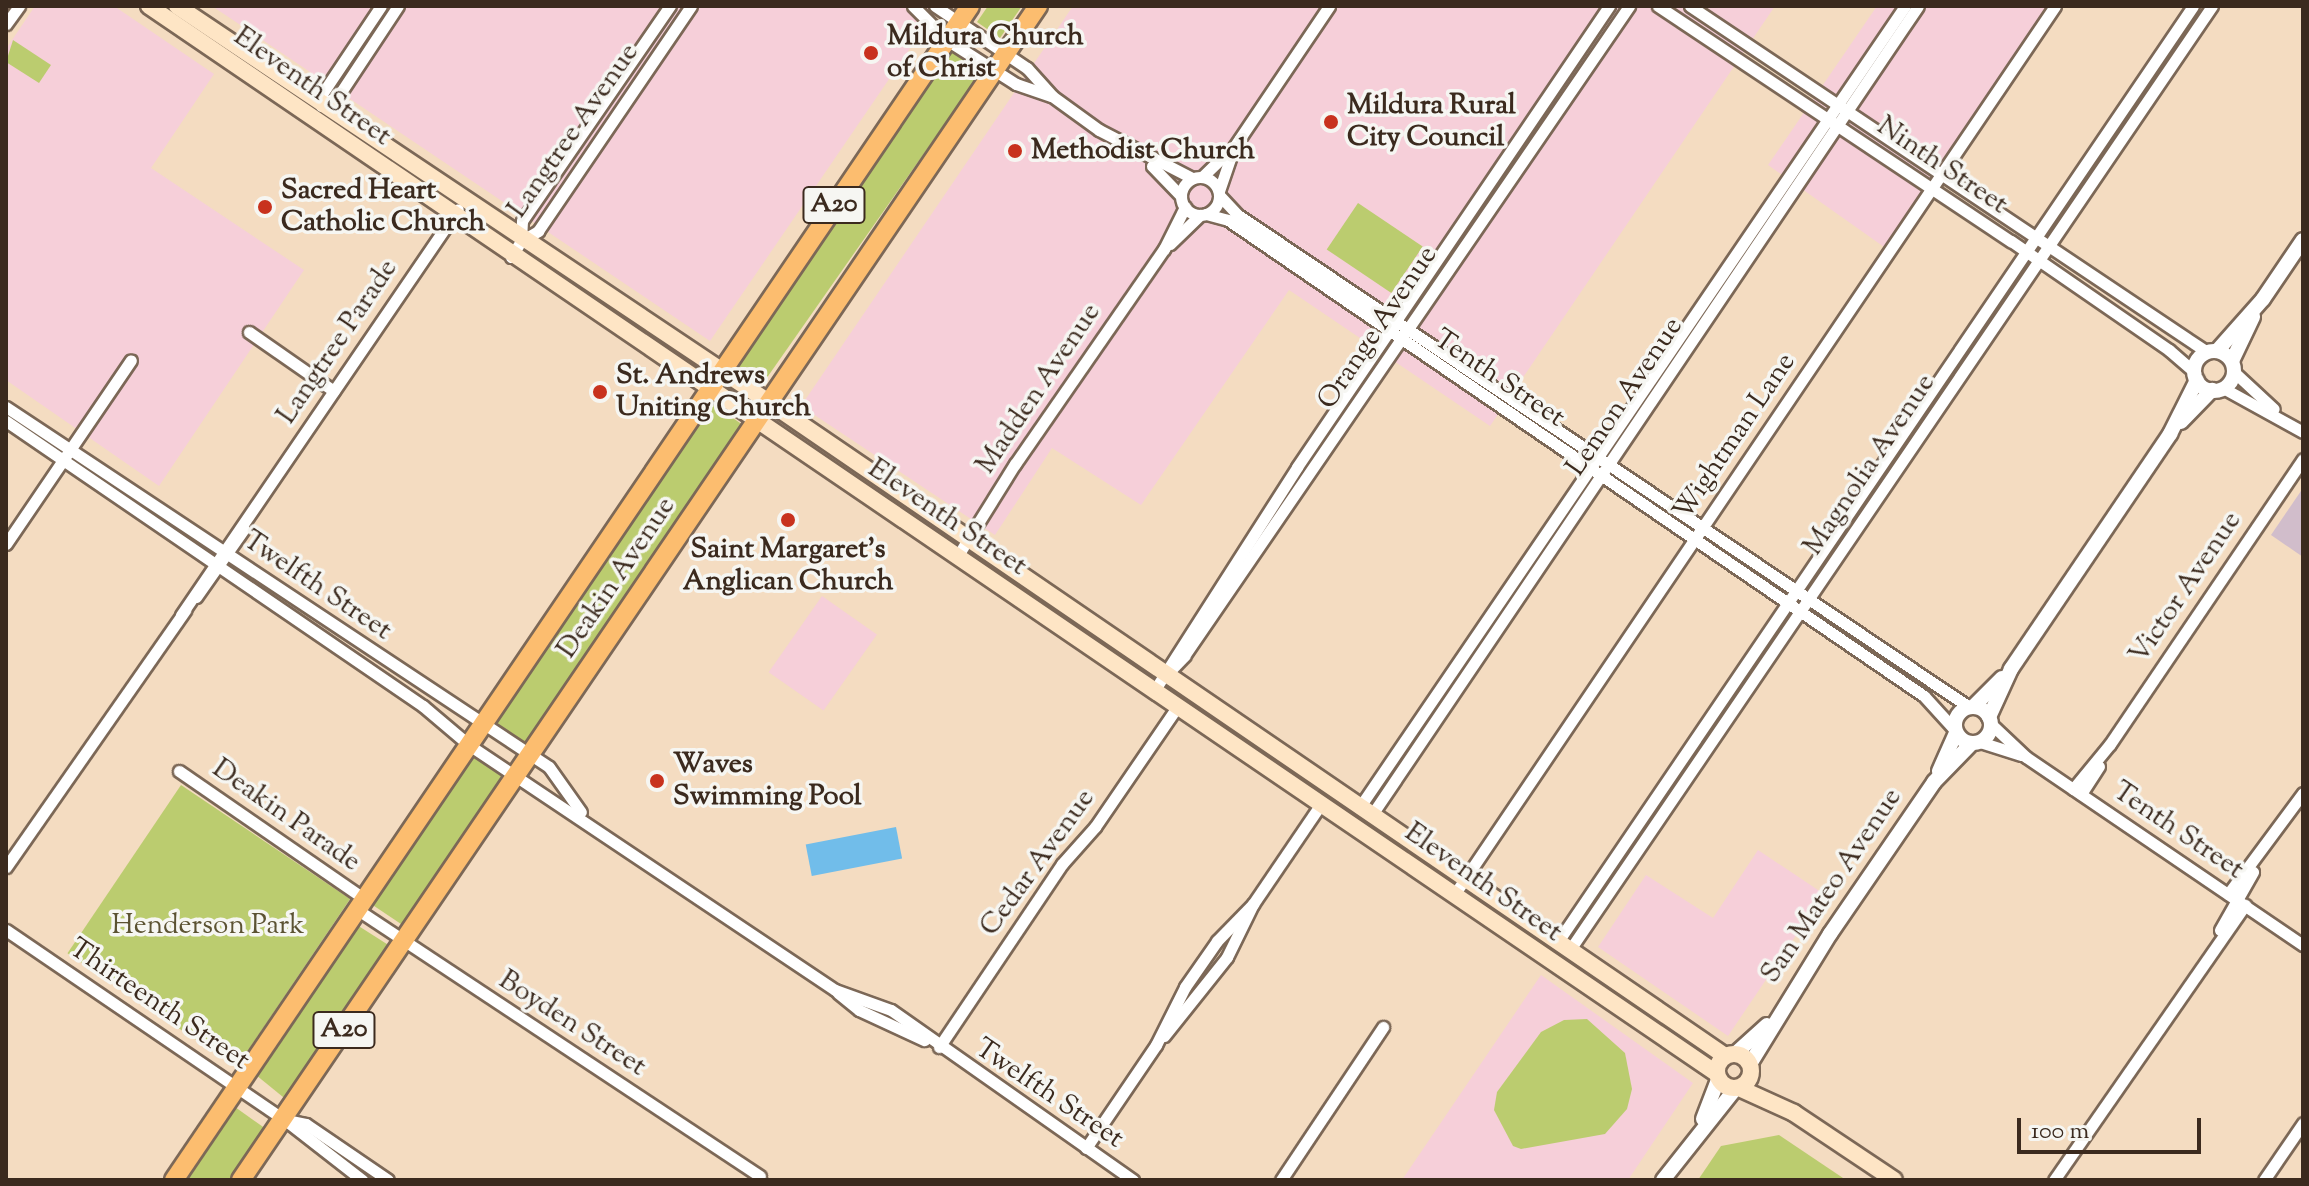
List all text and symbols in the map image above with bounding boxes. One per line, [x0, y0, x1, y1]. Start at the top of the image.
street label: Eleventh Street [227, 20, 397, 154]
place label: Mildura Church of Christ [887, 20, 1084, 86]
street label: Langtree Avenue [501, 37, 647, 225]
marker: Mildura Church of Christ [862, 44, 880, 62]
place label: Mildura Rural City Council [1347, 89, 1516, 155]
street label: Ninth Street [1870, 110, 2014, 222]
marker: Mildura Rural City Council [1322, 113, 1340, 131]
place label: Methodist Church [1031, 134, 1255, 168]
marker: Methodist Church [1006, 142, 1024, 160]
place label: Sacred Heart Catholic Church [281, 174, 485, 240]
road number: A20 [802, 183, 866, 227]
marker: Sacred Heart Catholic Church [256, 198, 274, 216]
street label: Orange Avenue [1311, 240, 1445, 416]
street label: Langtree Parade [271, 253, 405, 431]
street label: Madden Avenue [970, 297, 1108, 481]
street label: Lemon Avenue [1560, 311, 1690, 483]
street label: Tenth Street [1427, 323, 1571, 435]
street label: Wightman Lane [1667, 347, 1803, 527]
place label: St. Andrews Uniting Church [616, 359, 811, 425]
street label: Magnolia Avenue [1797, 368, 1943, 562]
marker: St. Andrews Uniting Church [591, 383, 609, 401]
street label: Eleventh Street [861, 452, 1033, 584]
street label: Deakin Avenue [551, 491, 683, 665]
street label: Victor Avenue [2123, 506, 2249, 670]
marker: Saint Margaret's Anglican Church [779, 511, 797, 529]
street label: Twelfth Street [236, 524, 398, 648]
place label: Saint Margaret's Anglican Church [683, 533, 893, 599]
place label: Waves Swimming Pool [673, 748, 862, 814]
street label: Deakin Parade [205, 753, 367, 879]
marker: Waves Swimming Pool [648, 772, 666, 790]
street label: Tenth Street [2106, 775, 2250, 887]
street label: San Mateo Avenue [1754, 782, 1910, 990]
street label: Cedar Avenue [974, 783, 1102, 943]
street label: Eleventh Street [1398, 816, 1568, 950]
park label: Henderson Park [112, 909, 304, 943]
street label: Thirteenth Street [62, 932, 256, 1078]
street label: Boyden Street [492, 964, 652, 1084]
road number: A20 [312, 1008, 376, 1052]
street label: Twelfth Street [968, 1032, 1130, 1156]
scale bar [2021, 1102, 2205, 1152]
text: 100 m [2031, 1115, 2089, 1149]

